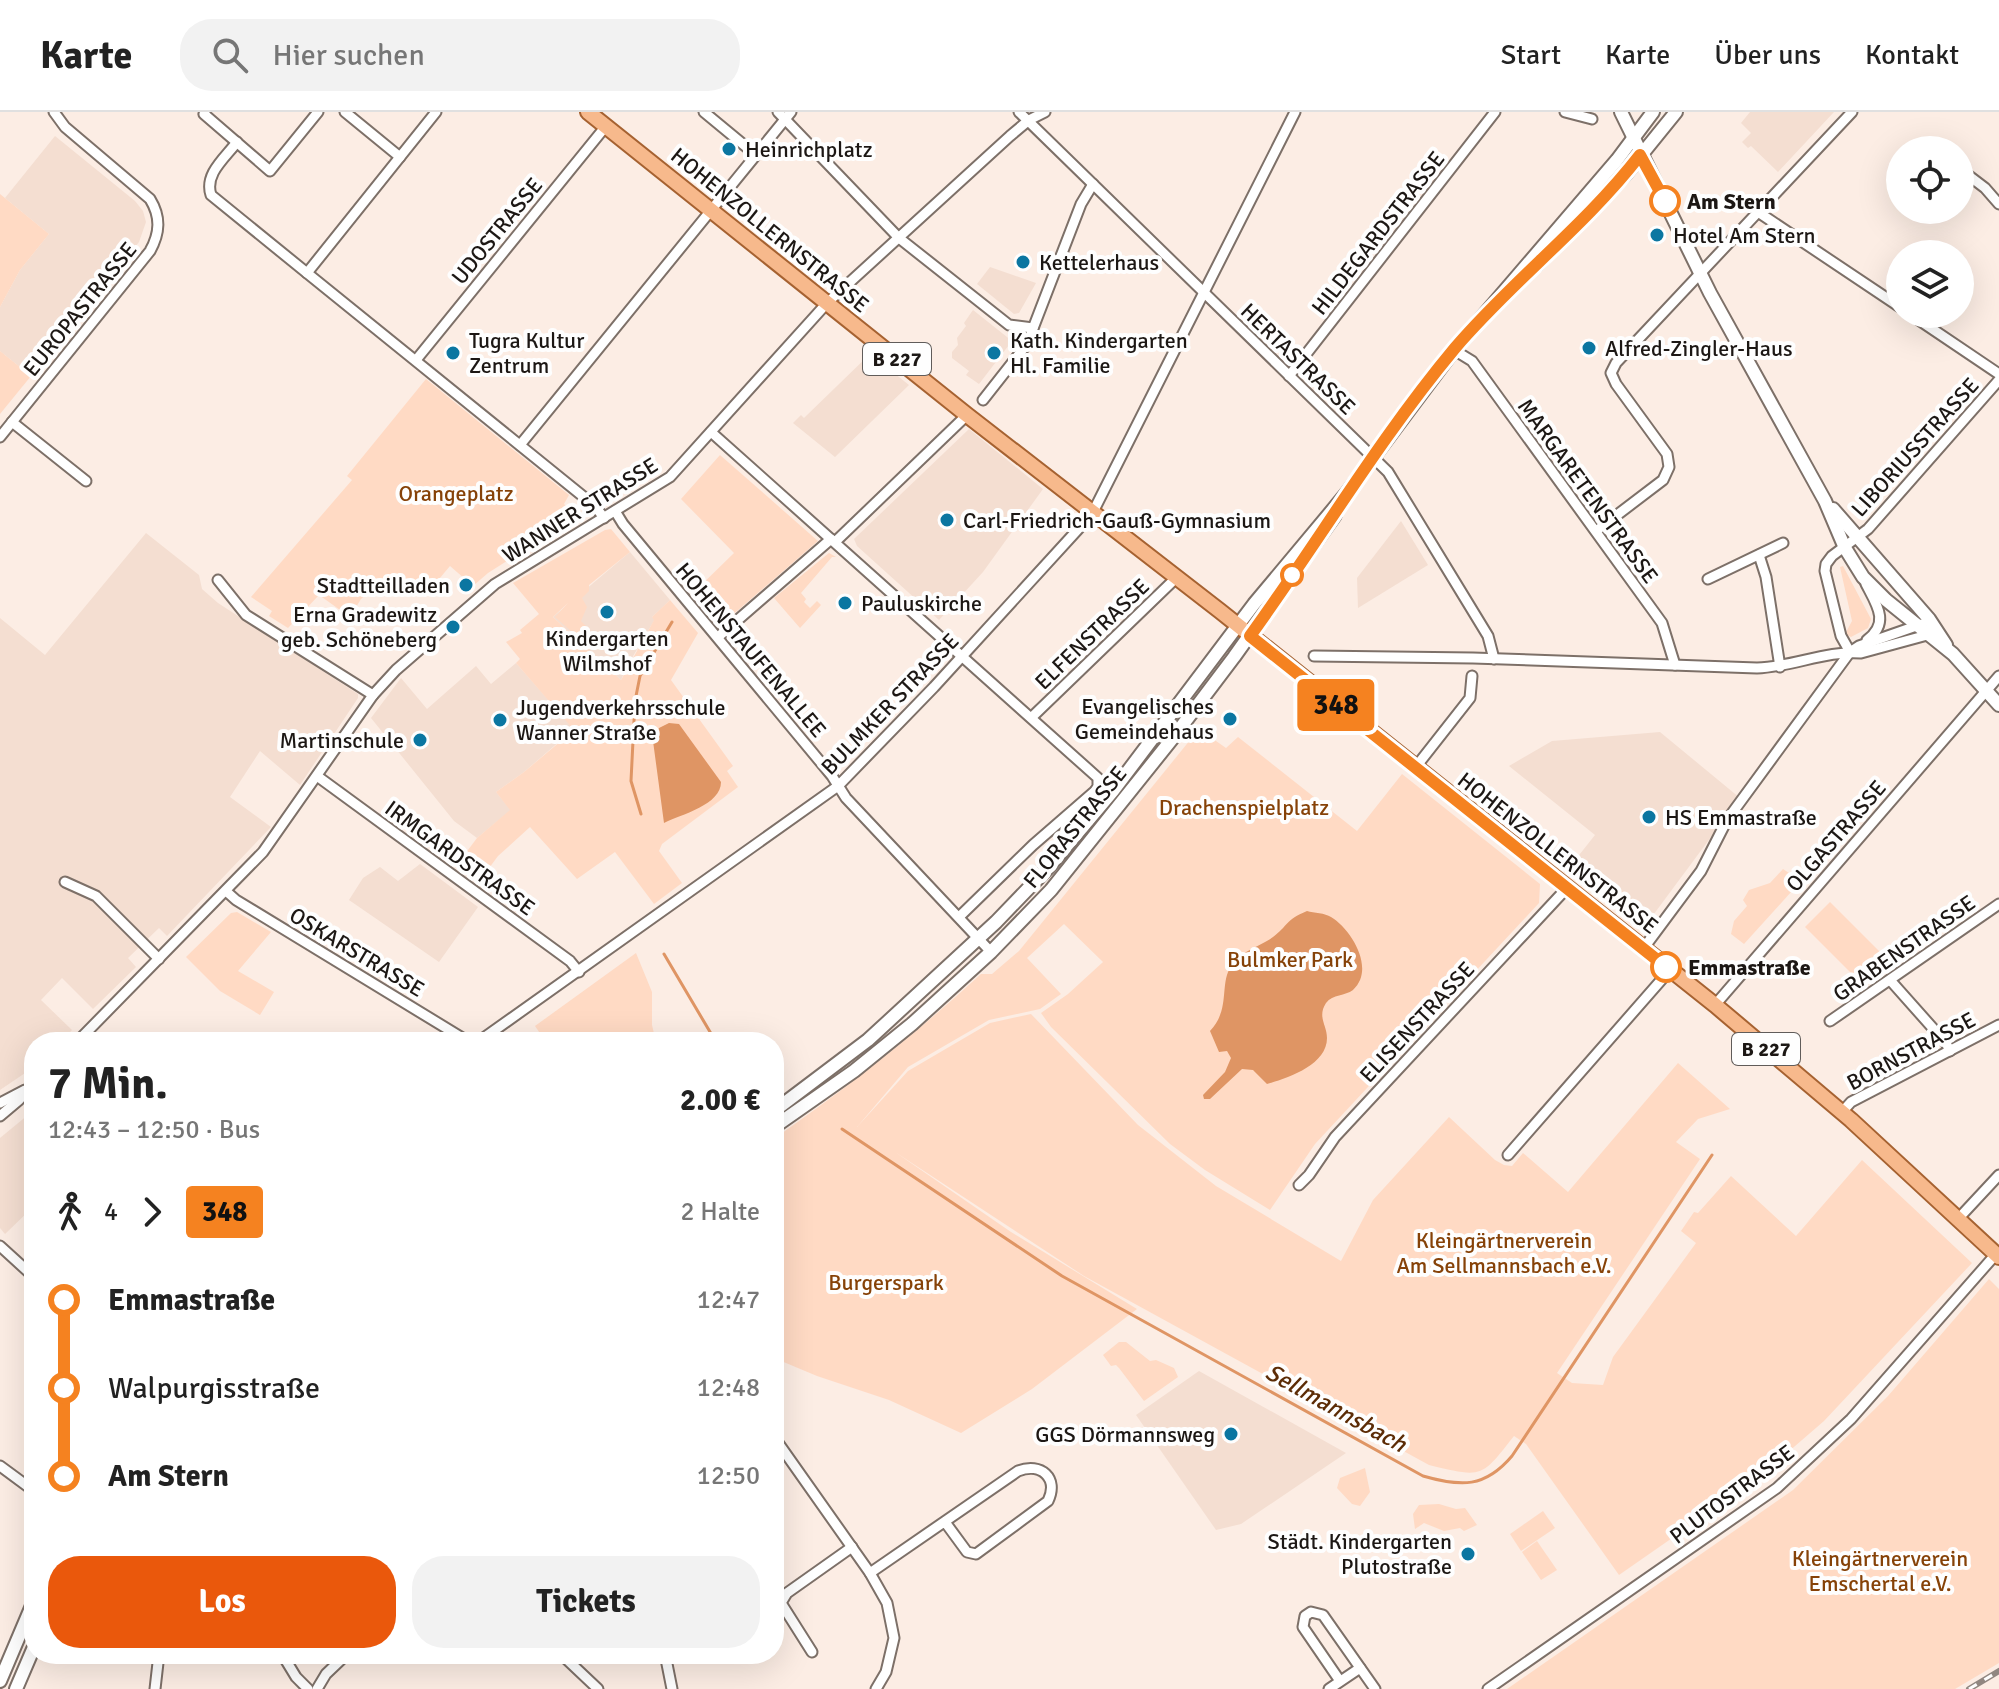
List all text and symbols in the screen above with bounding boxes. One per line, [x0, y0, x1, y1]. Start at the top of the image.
search box [180, 19, 740, 91]
text: Karte [40, 32, 132, 79]
icon: search [208, 33, 252, 77]
text: Hier suchen [272, 37, 425, 74]
text: Start [1501, 38, 1561, 72]
text: Karte [1605, 38, 1670, 72]
text: Über uns [1714, 38, 1821, 72]
text: Kontakt [1865, 38, 1959, 72]
place label: Heinrichplatz [745, 136, 873, 163]
map controls [1886, 136, 1974, 328]
button: locate [1886, 136, 1974, 224]
marker: Heinrichplatz [720, 140, 738, 158]
street label: HOHENZOLLERNSTRASSE [665, 142, 875, 318]
street label: HILDEGARDSTRASSE [1306, 146, 1450, 320]
street label: UDOSTRASSE [446, 172, 548, 290]
marker: Am Stern [1650, 186, 1680, 216]
place label: Am Stern [1687, 188, 1776, 215]
place label: Hotel Am Stern [1673, 222, 1816, 249]
marker: Hotel Am Stern [1648, 226, 1666, 244]
street label: EUROPASTRASSE [18, 236, 142, 382]
button: layers [1886, 240, 1974, 328]
place label: Kettelerhaus [1039, 249, 1159, 276]
marker: Kettelerhaus [1014, 253, 1032, 271]
street label: HERTASTRASSE [1235, 297, 1361, 421]
place label: Tugra Kultur Zentrum [469, 327, 584, 379]
place label: Kath. Kindergarten Hl. Familie [1010, 327, 1188, 379]
place label: Alfred-Zingler-Haus [1605, 335, 1793, 362]
marker: Alfred-Zingler-Haus [1580, 339, 1598, 357]
road number: B 227 [863, 343, 931, 375]
marker: Tugra Kultur Zentrum [444, 344, 462, 362]
marker: Kath. Kindergarten Hl. Familie [985, 344, 1003, 362]
street label: LIBORIUSSTRASSE [1845, 372, 1985, 522]
street label: MARGARETENSTRASSE [1512, 393, 1664, 589]
street label: WANNER STRASSE [497, 451, 663, 569]
park label: Orangeplatz [398, 480, 514, 507]
place label: Carl-Friedrich-Gauß-Gymnasium [963, 507, 1271, 534]
marker: Carl-Friedrich-Gauß-Gymnasium [938, 511, 956, 529]
street label: HOHENSTAUFENALLEE [670, 557, 832, 743]
unlabelled marker [1281, 564, 1303, 586]
place label: Stadtteilladen [317, 572, 450, 599]
street label: ELFENSTRASSE [1029, 573, 1155, 695]
marker: Stadtteilladen [457, 576, 475, 594]
place label: Pauluskirche [861, 590, 982, 617]
marker: Pauluskirche [836, 594, 854, 612]
place label: Erna Gradewitz geb. Schöneberg [281, 601, 437, 653]
marker: Kindergarten Wilmshof [598, 603, 616, 621]
marker: Erna Gradewitz geb. Schöneberg [444, 618, 462, 636]
place label: Kindergarten Wilmshof [545, 625, 669, 677]
street label: BULMKER STRASSE [815, 627, 965, 781]
line badge: 348 [1290, 679, 1382, 731]
text: 348 [1313, 688, 1359, 722]
place label: Evangelisches Gemeindehaus [1075, 693, 1214, 745]
place label: Jugendverkehrsschule Wanner Straße [516, 694, 726, 746]
marker: Evangelisches Gemeindehaus [1221, 710, 1239, 728]
marker: Jugendverkehrsschule Wanner Straße [491, 711, 509, 729]
place label: Martinschule [279, 727, 404, 754]
marker: Martinschule [411, 731, 429, 749]
street label: FLORASTRASSE [1017, 760, 1133, 894]
street label: HOHENZOLLERNSTRASSE [1452, 766, 1664, 940]
street label: OLGASTRASSE [1780, 775, 1892, 897]
park label: Drachenspielplatz [1159, 794, 1329, 821]
street label: IRMGARDSTRASSE [380, 795, 540, 921]
place label: HS Emmastraße [1665, 804, 1817, 831]
marker: HS Emmastraße [1640, 808, 1658, 826]
street label: GRABENSTRASSE [1828, 889, 1980, 1007]
street label: OSKARSTRASSE [285, 901, 429, 1003]
park label: Bulmker Park [1227, 946, 1353, 973]
marker: Emmastraße [1651, 952, 1681, 982]
place label: Emmastraße [1688, 954, 1811, 981]
street label: ELISENSTRASSE [1354, 956, 1480, 1088]
street label: BORNSTRASSE [1842, 1006, 1980, 1096]
road number: B 227 [1732, 1033, 1800, 1065]
text: 7 Min. [48, 1057, 168, 1111]
text: 2.00 € [680, 1082, 760, 1119]
text: 12:43 – 12:50 · Bus [48, 1114, 260, 1146]
icon: walk [48, 1190, 92, 1234]
icon: forward [130, 1190, 174, 1234]
text: 348 [202, 1195, 247, 1229]
text: 4 [104, 1196, 118, 1228]
text: 2 Halte [680, 1196, 760, 1228]
park label: Kleingärtnerverein Am Sellmannsbach e.V. [1396, 1227, 1612, 1279]
park label: Burgerspark [828, 1269, 944, 1296]
text: Emmastraße [108, 1282, 275, 1319]
text: 12:47 [697, 1284, 760, 1316]
water label: Sellmannsbach [1260, 1357, 1412, 1459]
text: Walpurgisstraße [108, 1370, 320, 1407]
text: 12:48 [697, 1372, 760, 1404]
place label: GGS Dörmannsweg [1035, 1421, 1215, 1448]
marker: GGS Dörmannsweg [1222, 1425, 1240, 1443]
street label: PLUTOSTRASSE [1664, 1438, 1800, 1550]
text: Am Stern [108, 1458, 229, 1495]
text: 12:50 [697, 1460, 760, 1492]
place label: Städt. Kindergarten Plutostraße [1268, 1528, 1452, 1580]
marker: Städt. Kindergarten Plutostraße [1459, 1545, 1477, 1563]
park label: Kleingärtnerverein Emschertal e.V. [1792, 1545, 1968, 1597]
button: Los [48, 1556, 396, 1648]
button: Tickets [412, 1556, 760, 1648]

